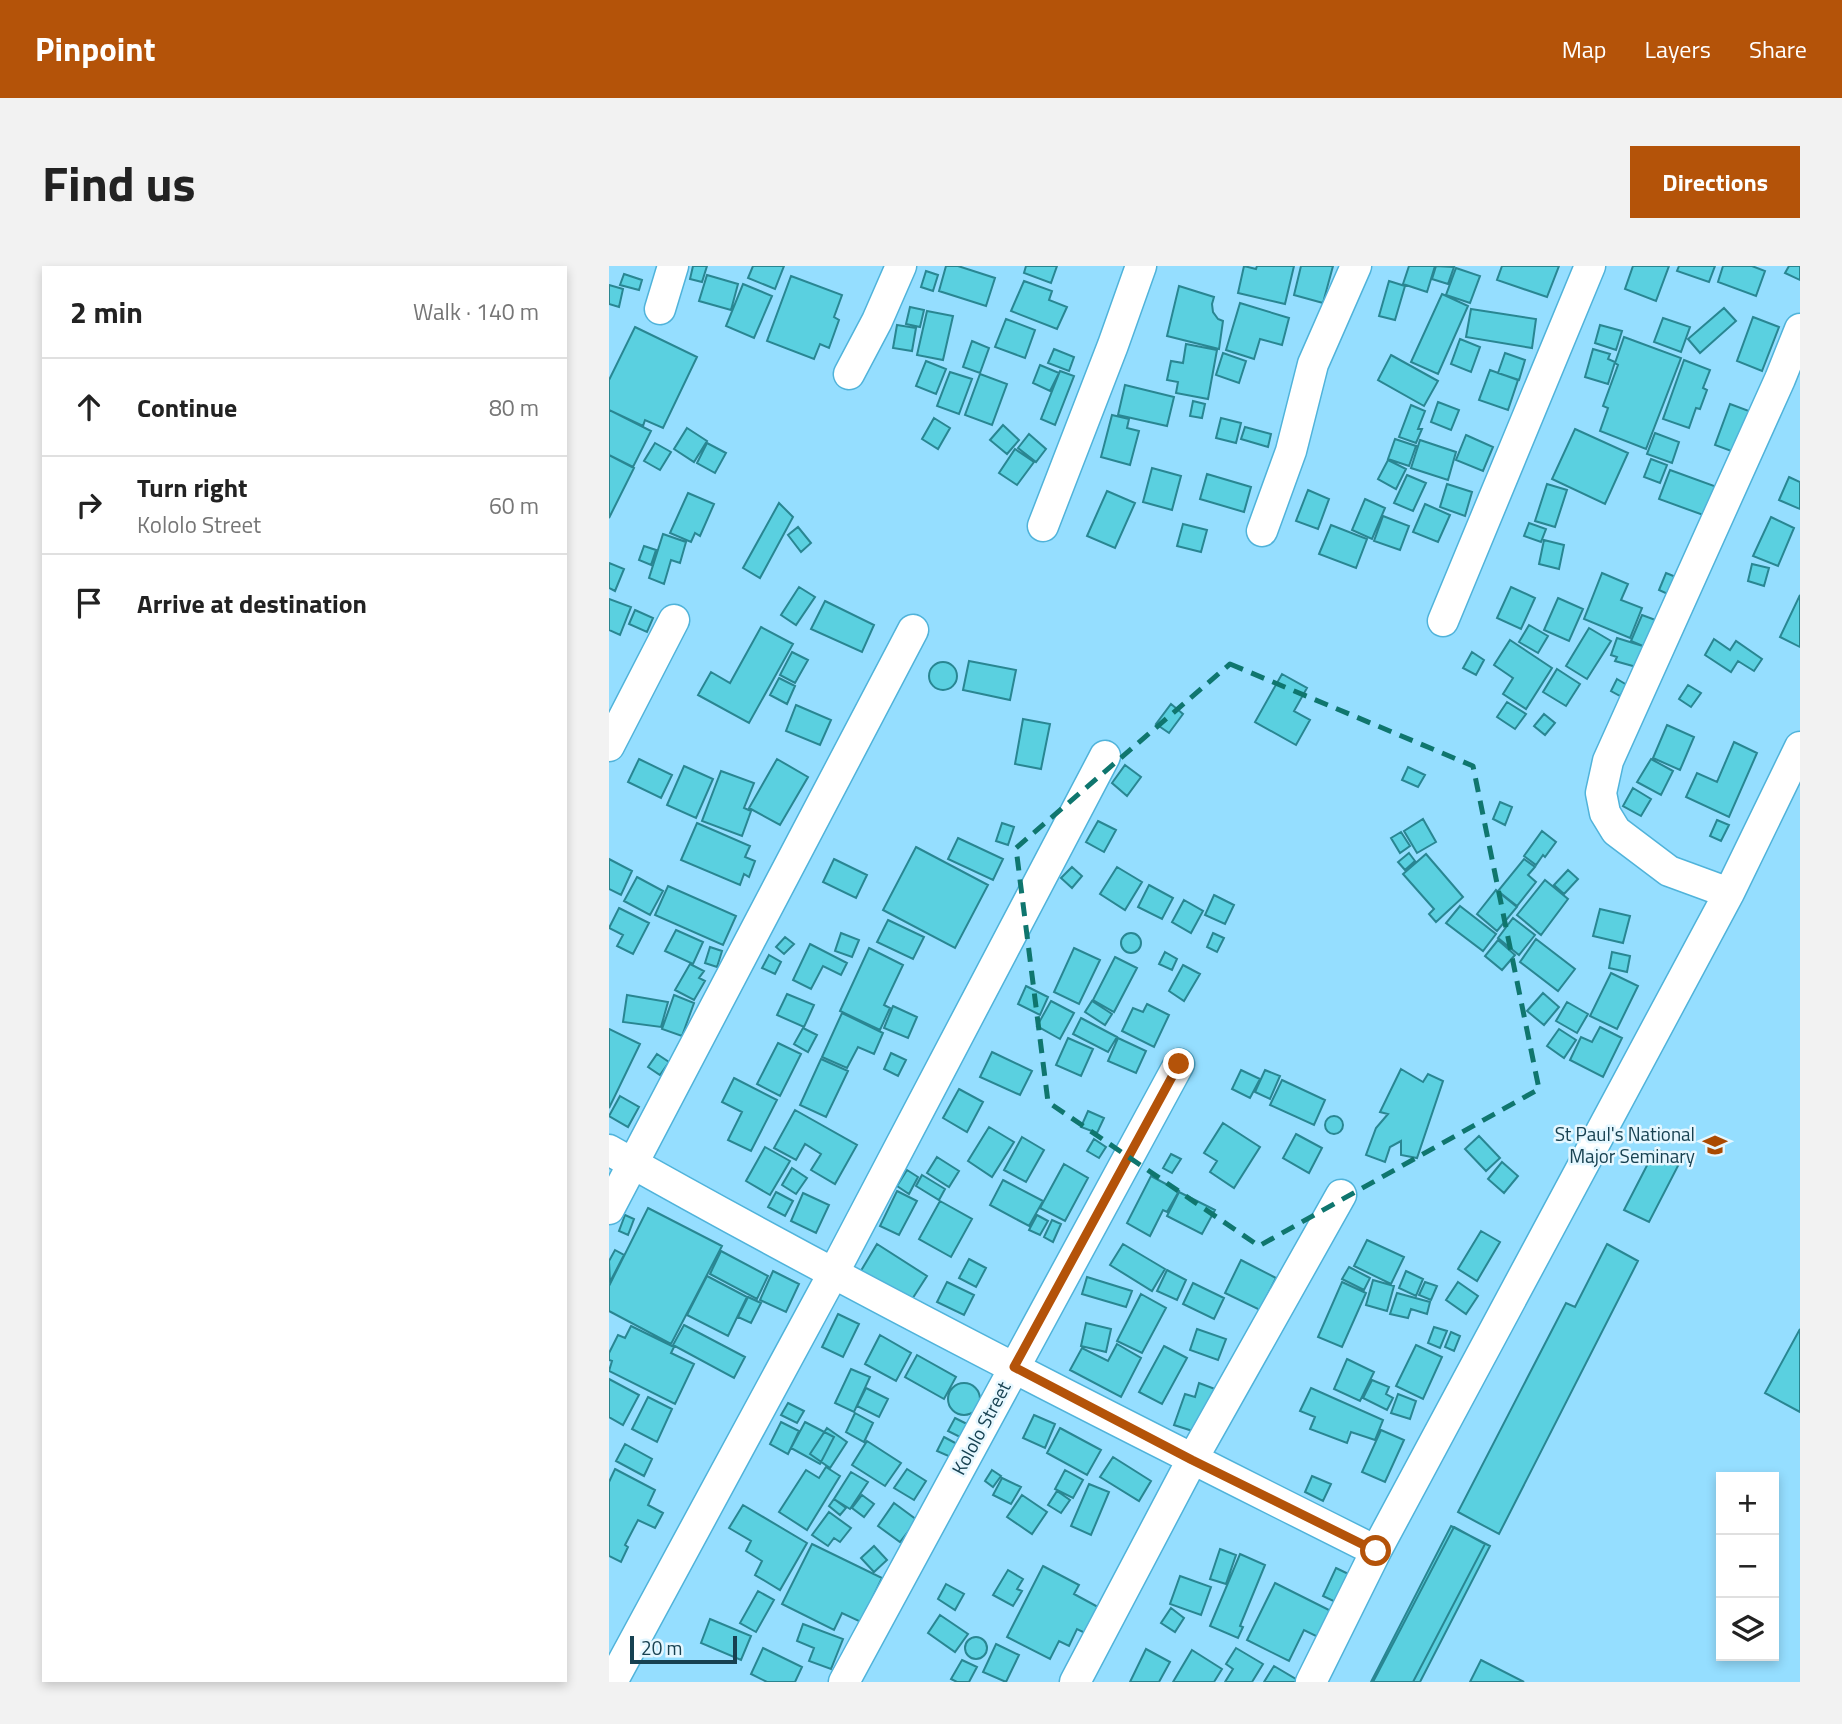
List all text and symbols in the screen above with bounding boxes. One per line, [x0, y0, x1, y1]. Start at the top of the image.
text: Pinpoint [35, 24, 155, 74]
text: Map [1562, 31, 1607, 67]
text: Layers [1645, 31, 1711, 67]
text: Share [1749, 31, 1807, 67]
text: Find us [42, 145, 196, 220]
button: Directions [1630, 146, 1800, 218]
text: 2 min [70, 289, 143, 335]
text: Walk · 140 m [413, 294, 539, 329]
icon: ahead [70, 388, 108, 426]
text: Continue [137, 388, 237, 427]
text: 80 m [489, 390, 539, 425]
text: Turn right [137, 468, 248, 507]
icon: right [70, 486, 108, 524]
text: 60 m [489, 488, 539, 523]
text: Kololo Street [137, 507, 261, 542]
icon: arrive [70, 584, 108, 622]
text: Arrive at destination [137, 584, 367, 623]
route end [1163, 1048, 1194, 1079]
place label: St Paul's National Major Seminary [1555, 1119, 1695, 1170]
school or university icon: St Paul's National Major Seminary [1701, 1131, 1729, 1159]
street label: Kololo Street [944, 1375, 1018, 1480]
map controls [1716, 1472, 1779, 1661]
button: + [1716, 1472, 1779, 1535]
route start [1360, 1535, 1391, 1566]
button: − [1716, 1535, 1779, 1598]
button: layers [1716, 1598, 1779, 1661]
scale bar [630, 1633, 737, 1665]
text: 20 m [641, 1633, 682, 1662]

